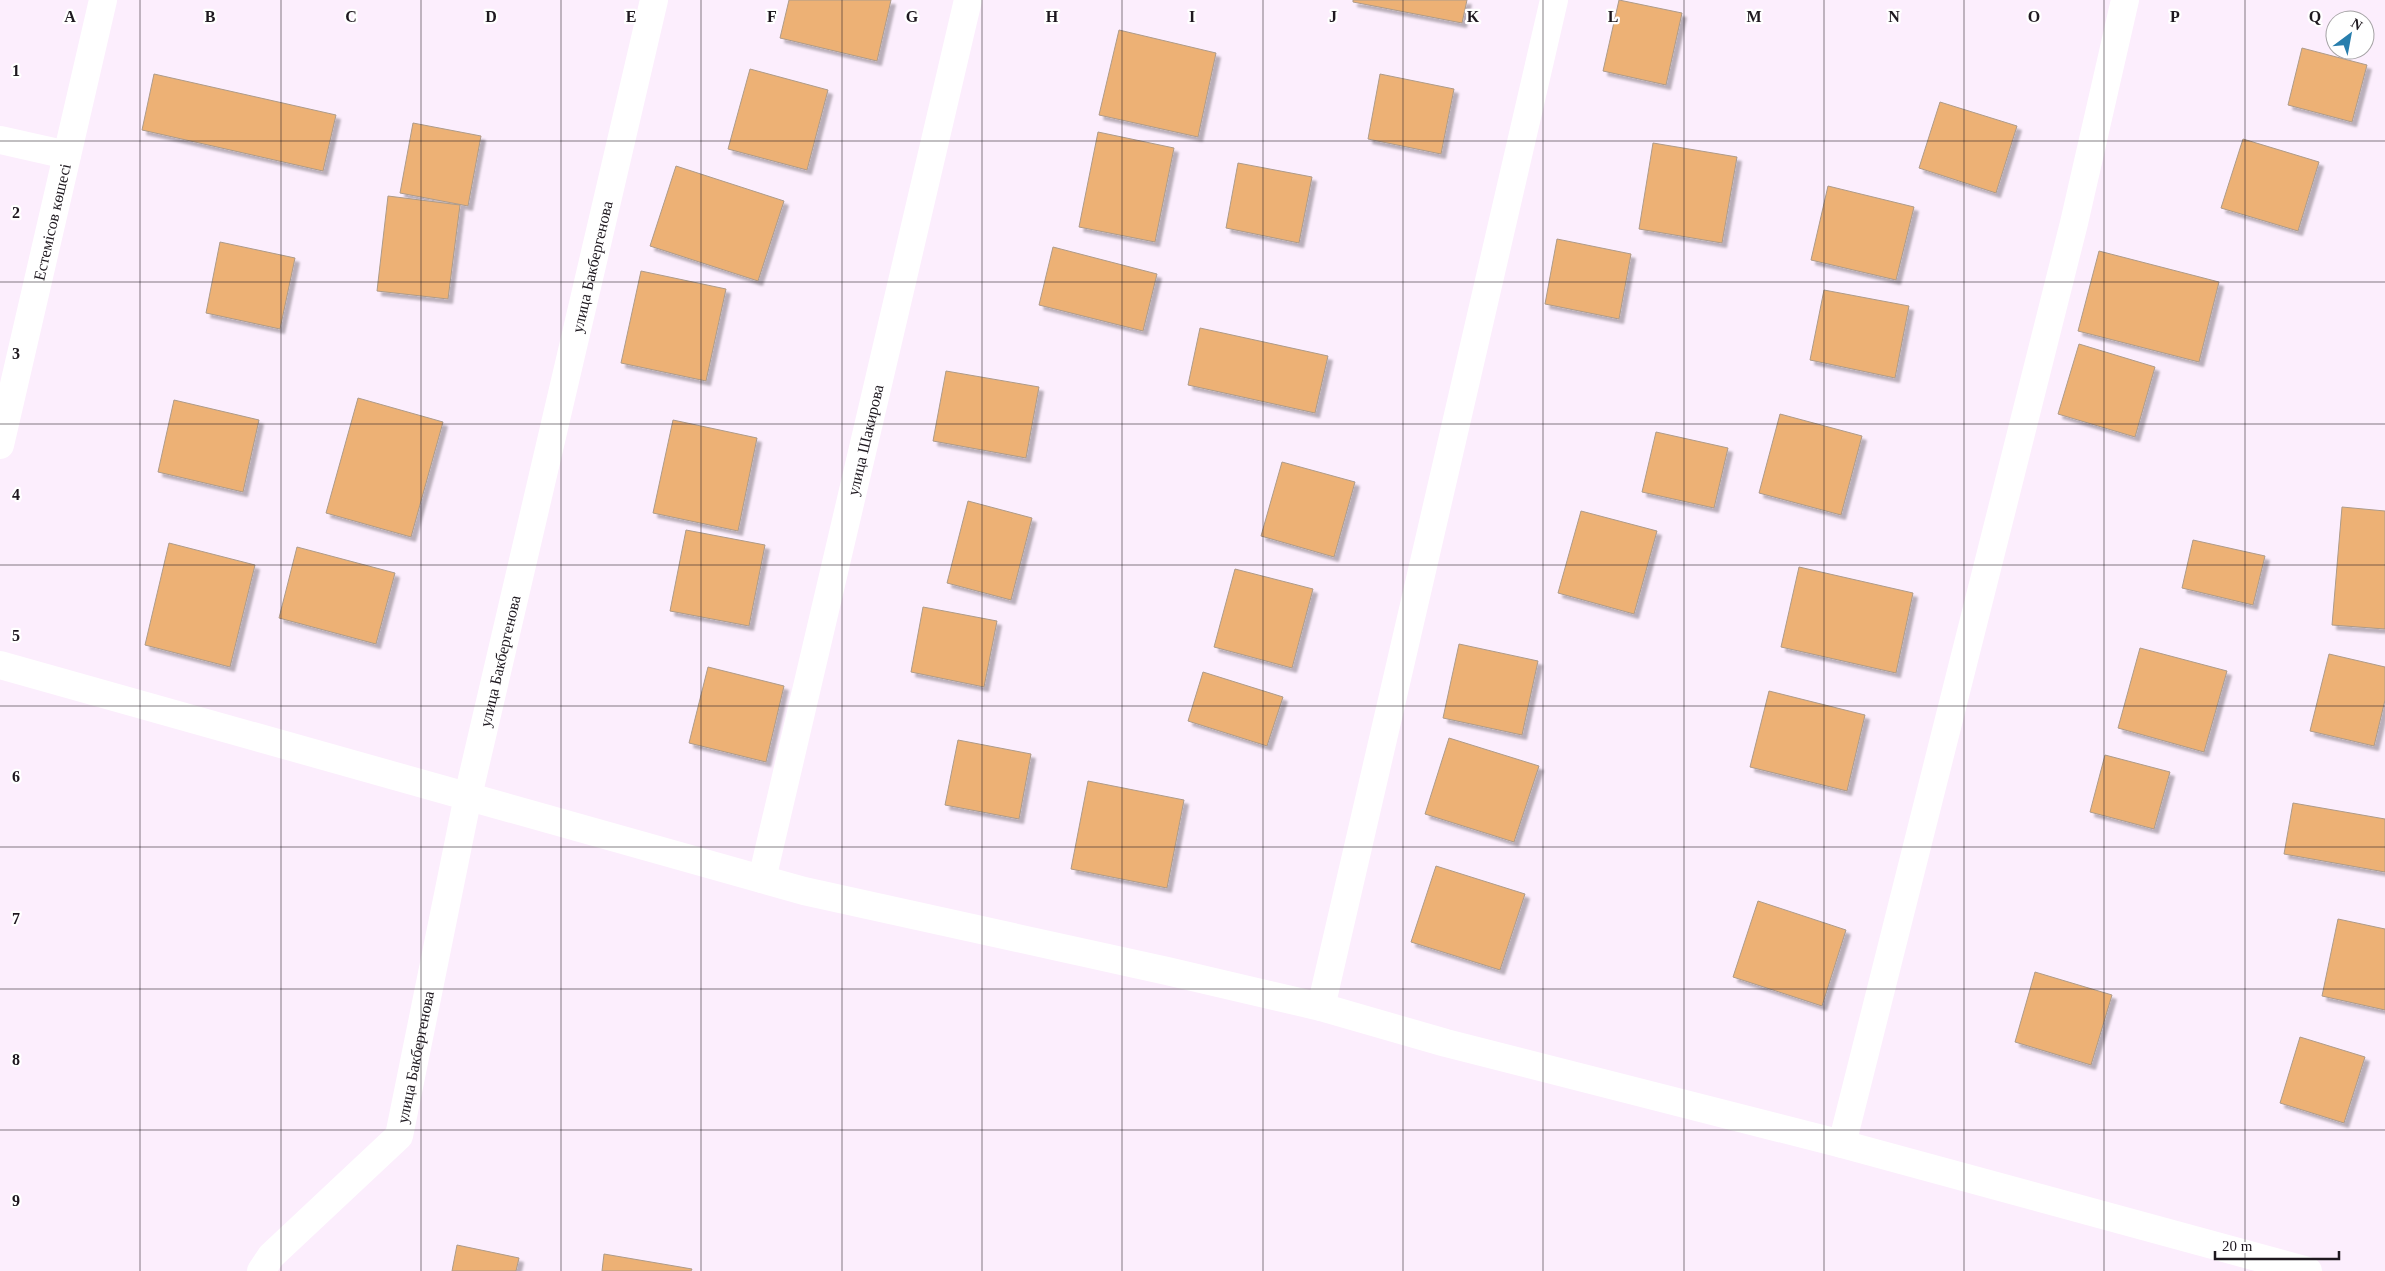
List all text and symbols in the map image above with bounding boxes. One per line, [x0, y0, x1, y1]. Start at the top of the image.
text: A [64, 8, 76, 25]
text: B [205, 8, 216, 25]
text: C [345, 8, 357, 25]
text: D [485, 8, 497, 25]
text: E [626, 8, 636, 25]
text: F [767, 8, 777, 25]
text: G [906, 8, 919, 25]
text: H [1046, 8, 1059, 25]
text: I [1189, 8, 1195, 25]
text: J [1329, 8, 1337, 25]
text: K [1467, 8, 1480, 25]
text: L [1608, 8, 1618, 25]
text: M [1746, 8, 1762, 25]
text: N [1888, 8, 1900, 25]
text: O [2028, 8, 2040, 25]
text: P [2170, 8, 2180, 25]
text: Q [2309, 8, 2321, 25]
north arrow [2325, 10, 2375, 60]
text: N [2348, 15, 2365, 33]
text: 1 [12, 62, 20, 79]
street label: Естемісов көшесі [30, 161, 74, 282]
street label: улица Бакбергенова [569, 199, 616, 335]
text: 2 [12, 204, 20, 221]
text: 3 [12, 345, 20, 362]
street label: улица Шакирова [844, 383, 887, 497]
text: 4 [12, 486, 20, 503]
street label: улица Бакбергенова [476, 594, 524, 729]
text: 5 [12, 627, 20, 644]
text: 6 [12, 768, 20, 785]
text: 7 [12, 910, 20, 927]
street label: улица Бакбергенова [394, 989, 437, 1125]
text: 8 [12, 1051, 20, 1068]
text: 9 [12, 1192, 20, 1209]
scale bar [2215, 1228, 2339, 1260]
text: 20 m [2222, 1238, 2253, 1254]

